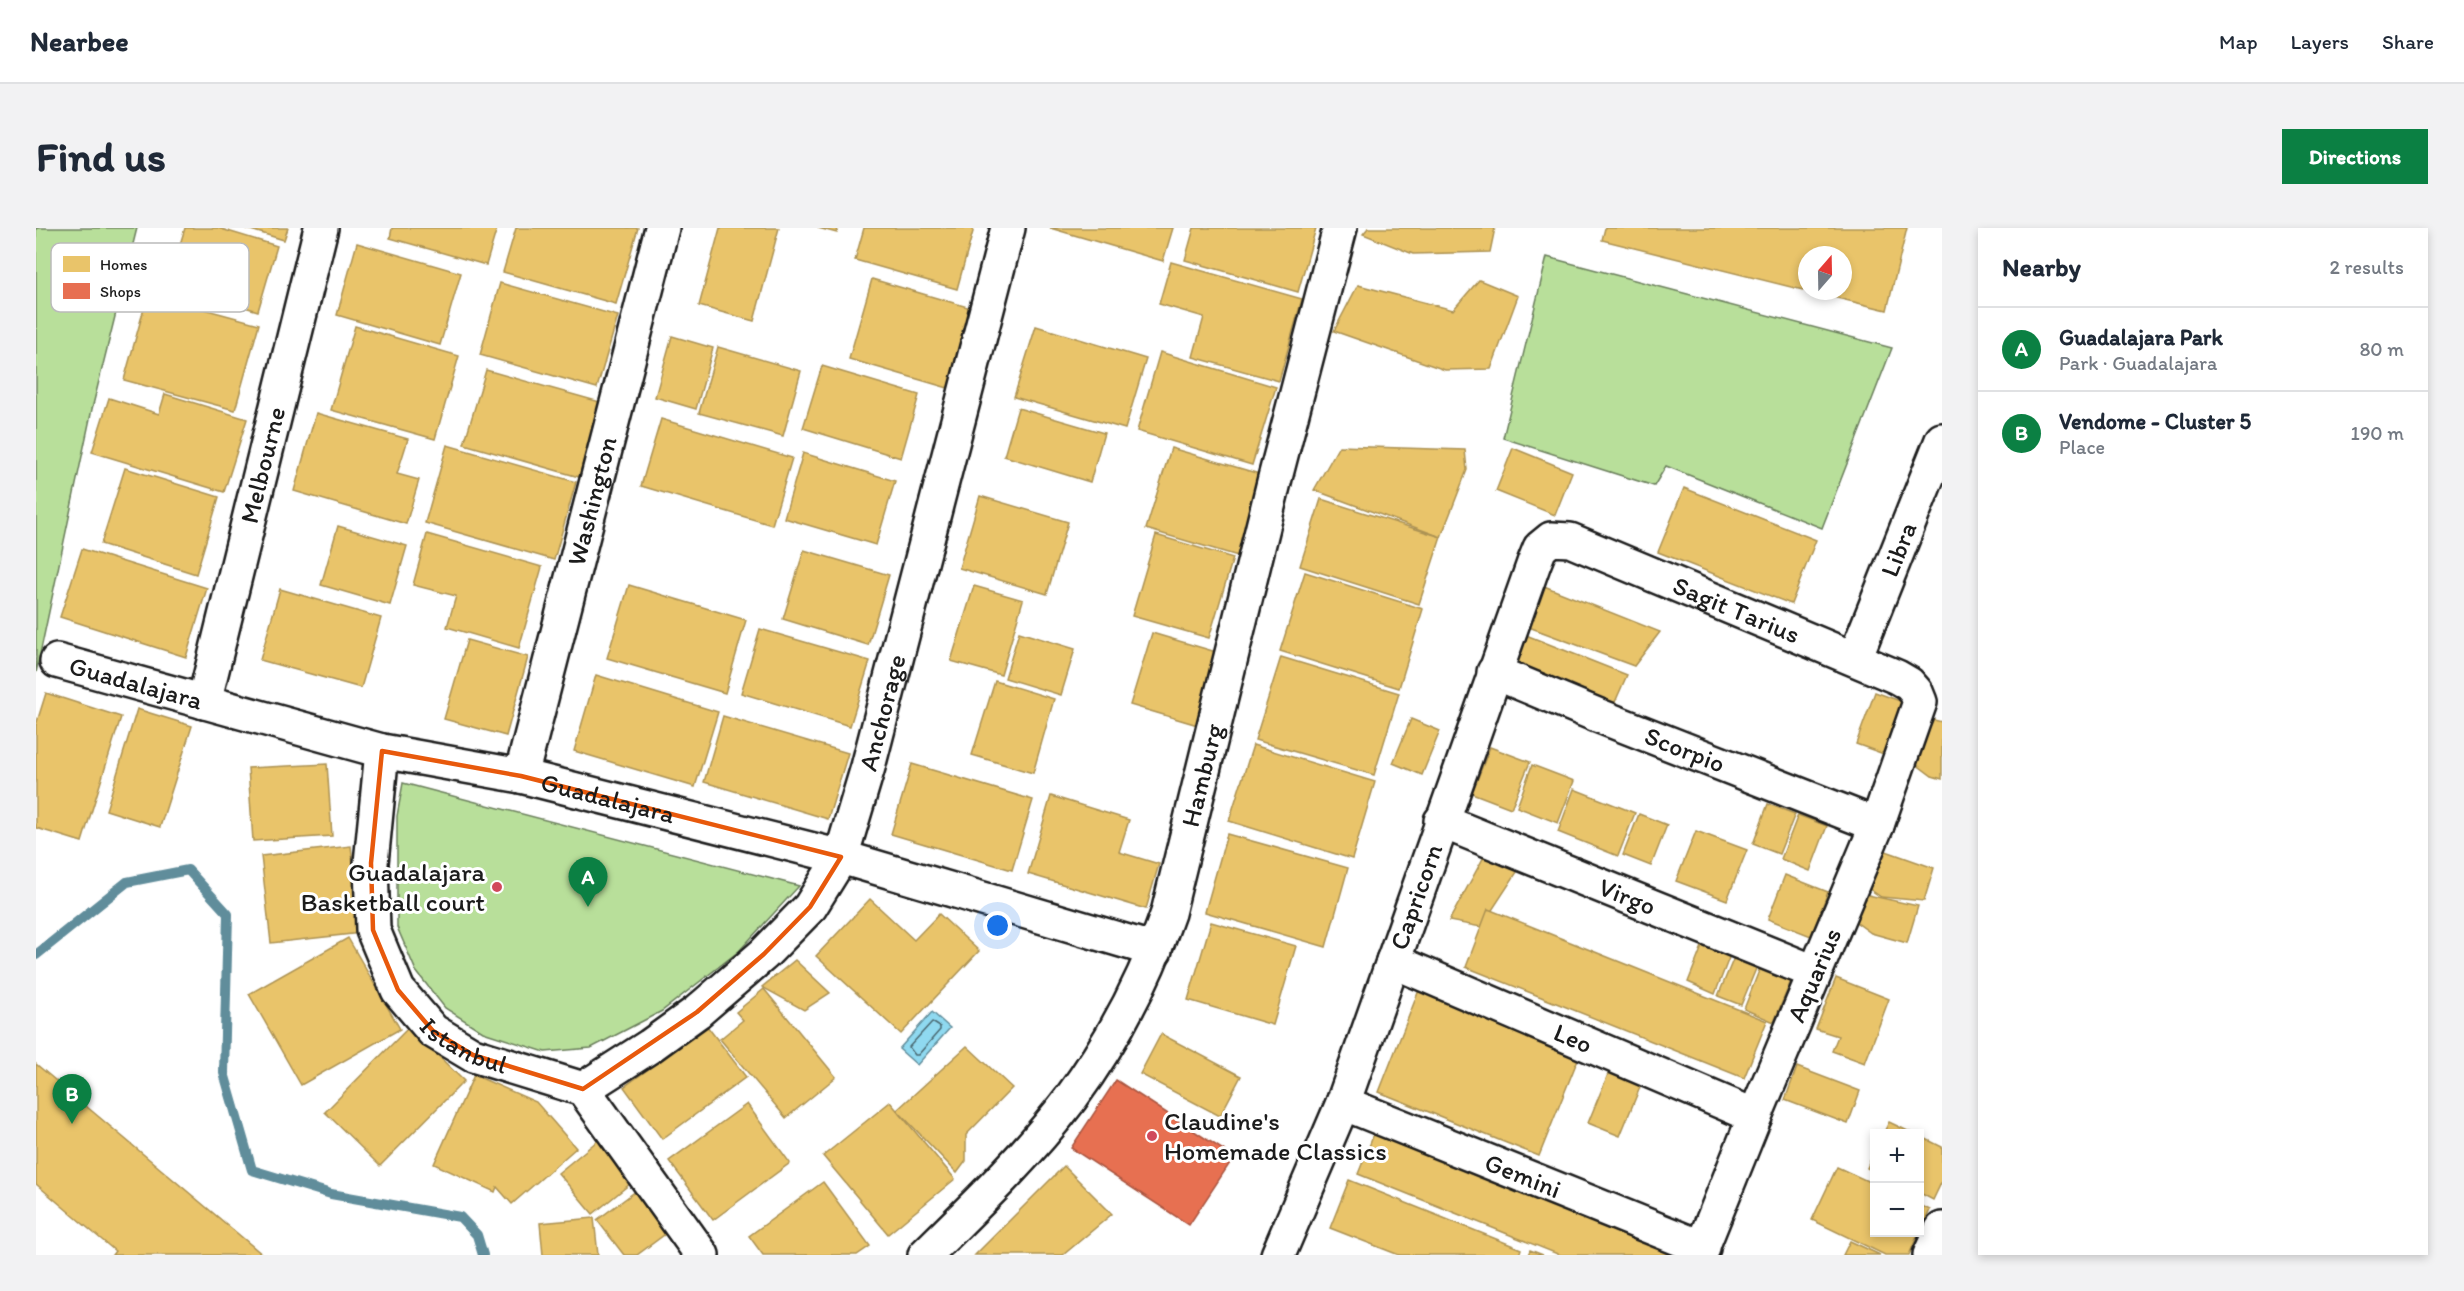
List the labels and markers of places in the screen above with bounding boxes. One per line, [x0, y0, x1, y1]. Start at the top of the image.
place label: Guadalajara Basketball court [301, 856, 486, 918]
pin: A [568, 858, 608, 907]
marker: Guadalajara Basketball court [490, 880, 504, 894]
pin: B [52, 1074, 92, 1124]
place label: Claudine's Homemade Classics [1164, 1105, 1387, 1167]
marker: Claudine's Homemade Classics [1145, 1129, 1159, 1143]

